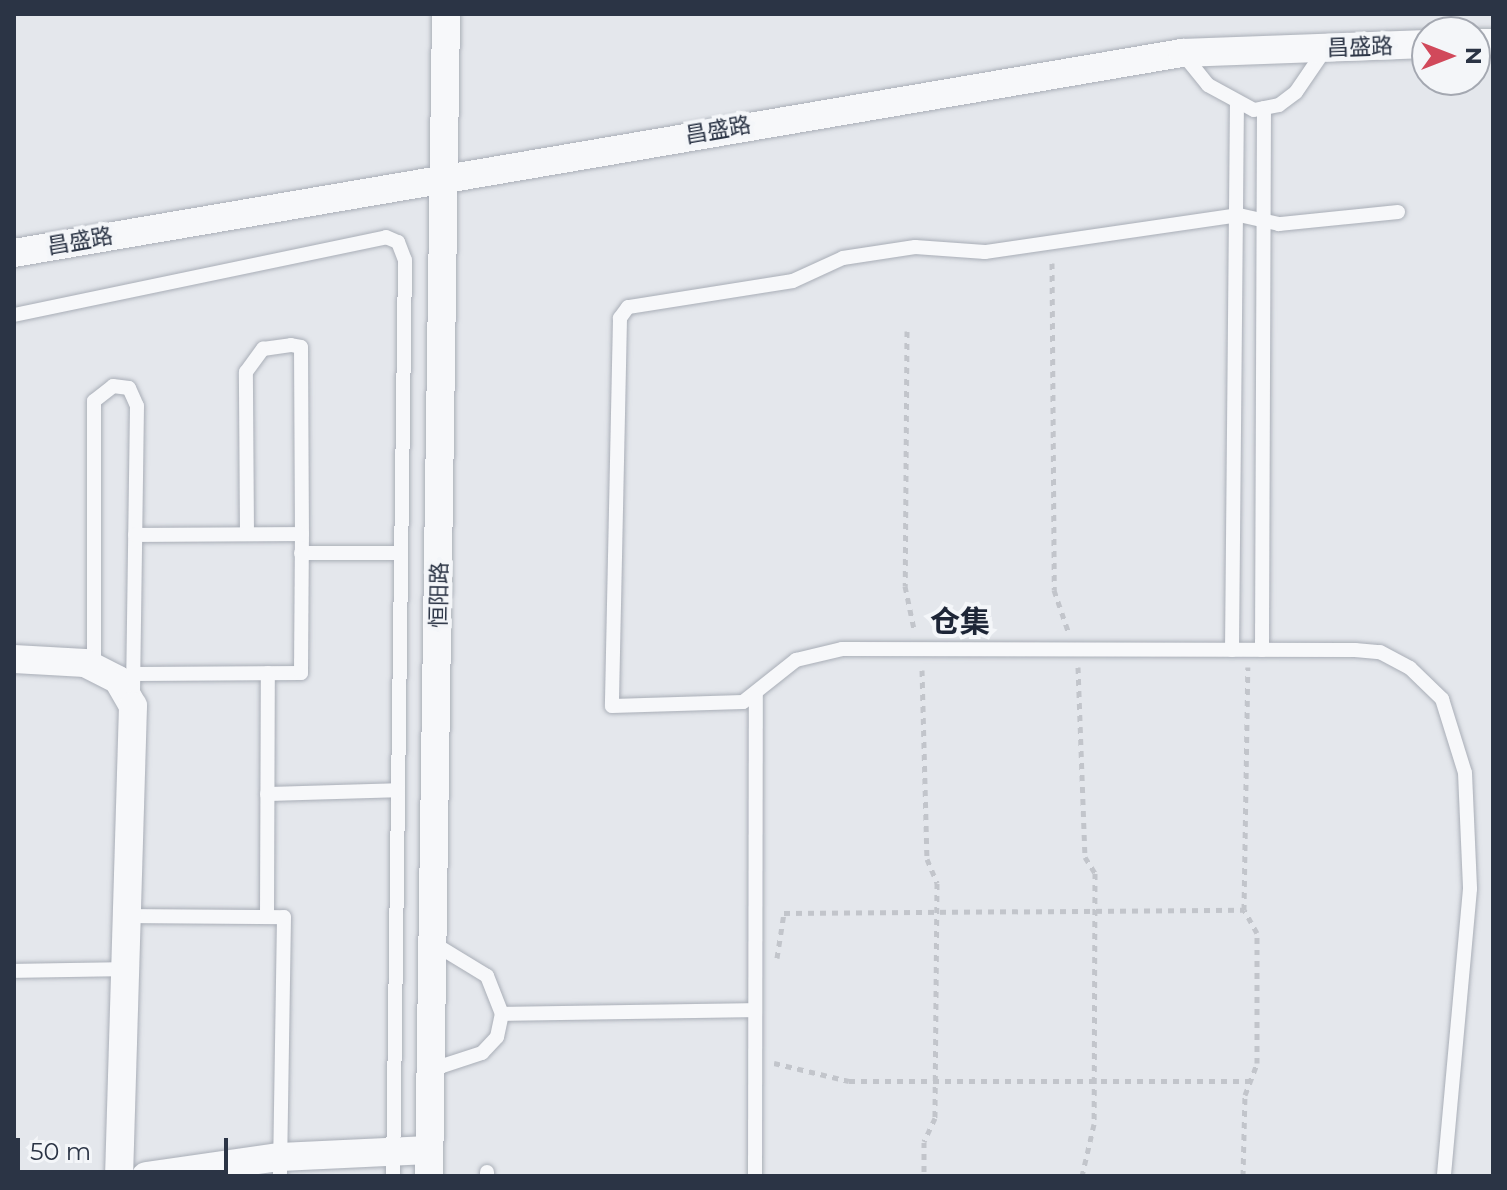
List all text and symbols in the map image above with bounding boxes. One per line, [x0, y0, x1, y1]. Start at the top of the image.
north arrow [1411, 16, 1491, 96]
street label: 昌盛路 [1327, 33, 1393, 61]
text: N [1460, 47, 1487, 65]
street label: 昌盛路 [683, 111, 753, 149]
street label: 昌盛路 [45, 222, 115, 260]
street label: 恒阳路 [425, 562, 453, 628]
district label: 仓集 [930, 604, 990, 640]
scale bar [20, 1122, 232, 1172]
text: 50 m [30, 1137, 91, 1166]

